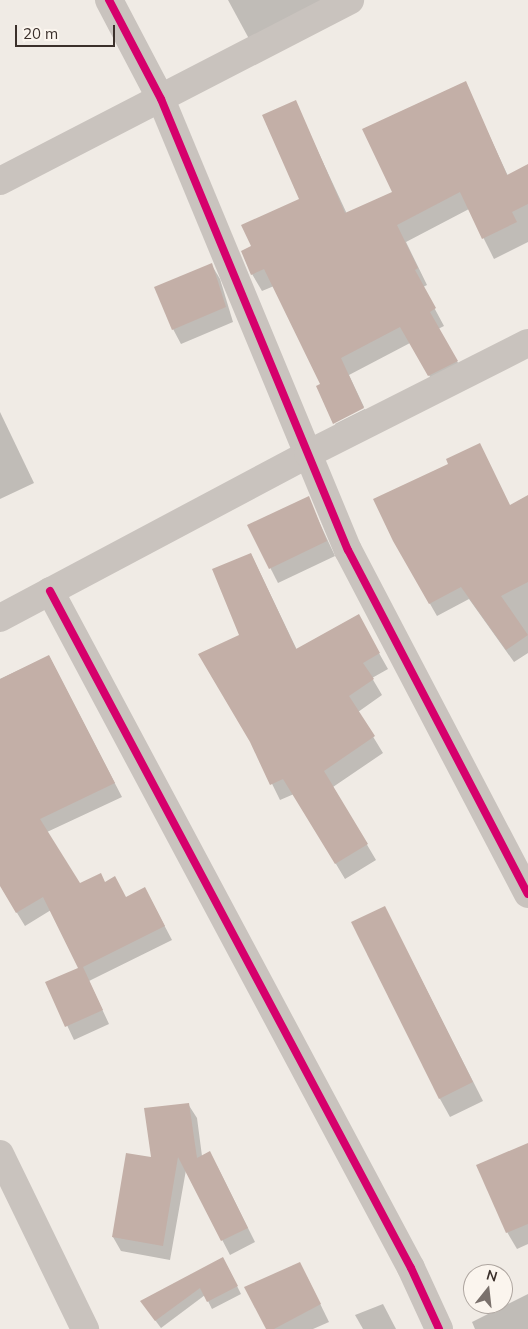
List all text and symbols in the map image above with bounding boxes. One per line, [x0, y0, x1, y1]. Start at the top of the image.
scale bar [18, 15, 118, 47]
text: 20 m [23, 24, 58, 43]
north arrow [463, 1264, 513, 1314]
text: N [484, 1265, 499, 1286]

